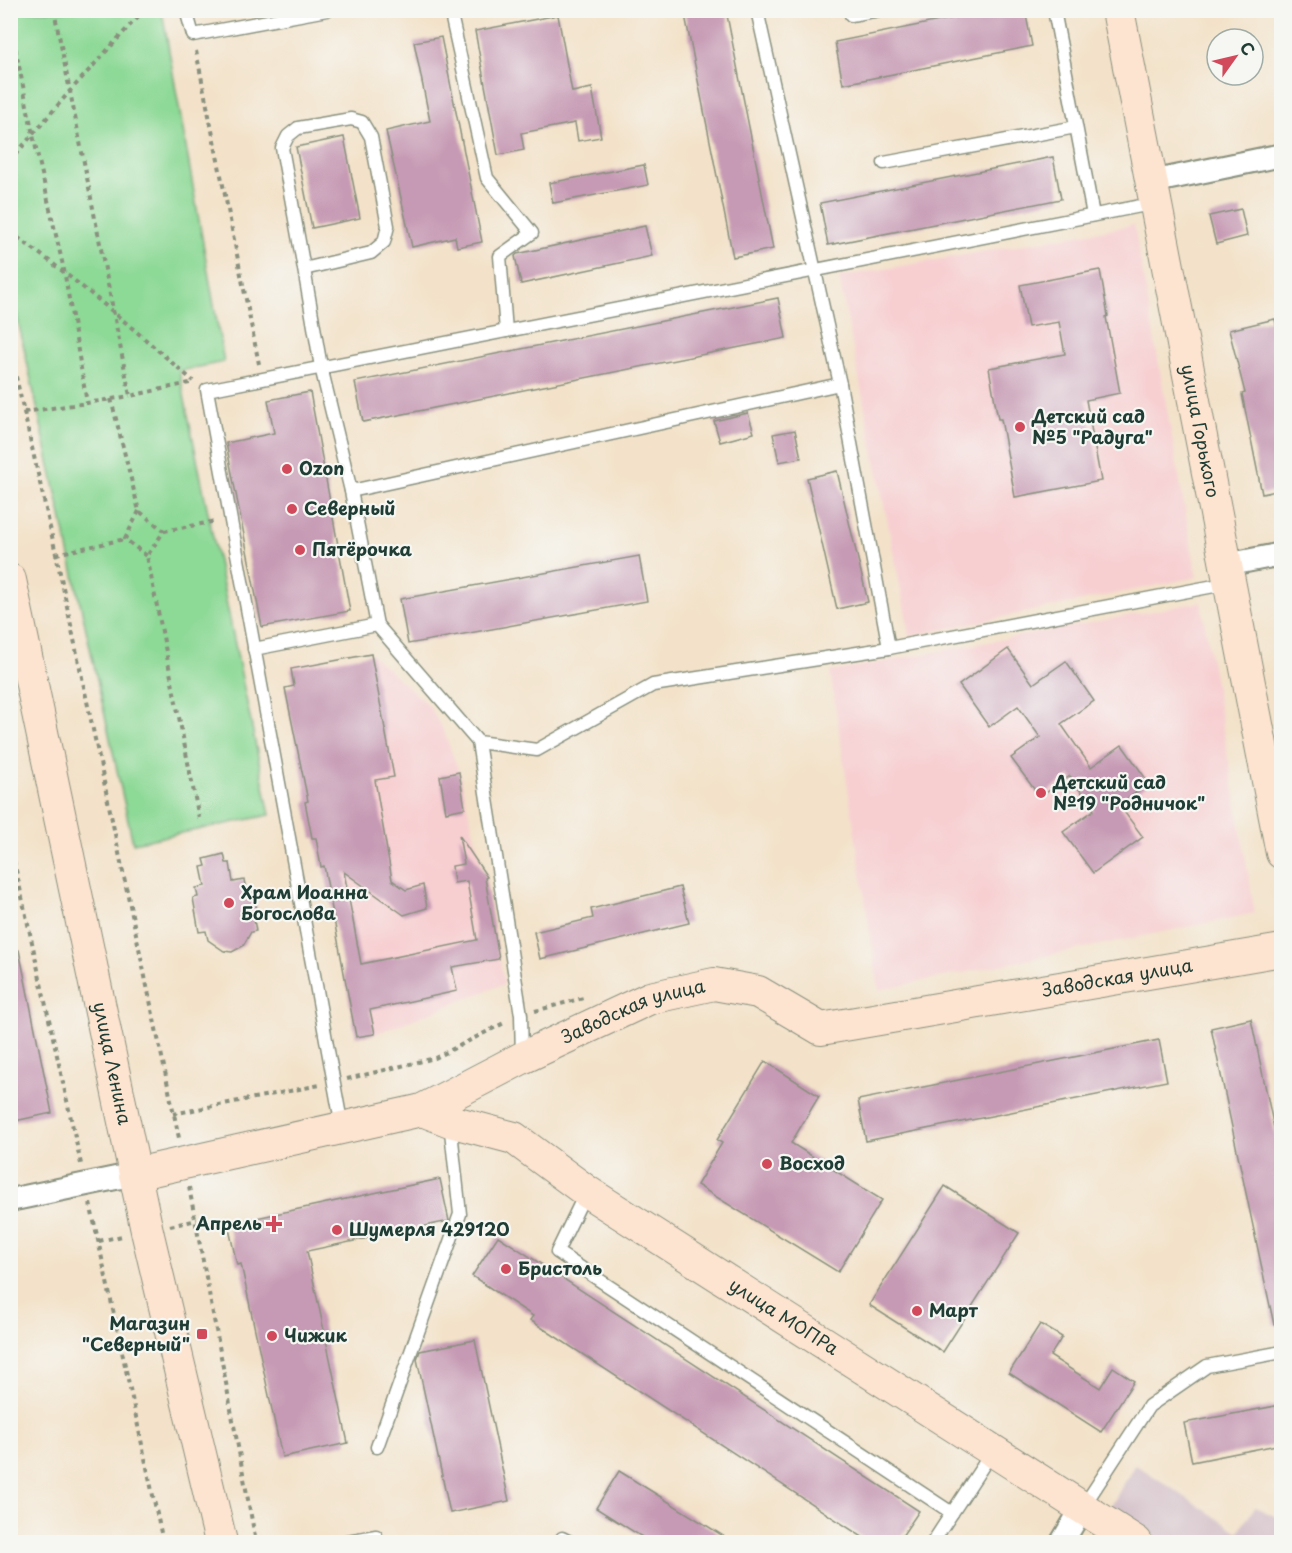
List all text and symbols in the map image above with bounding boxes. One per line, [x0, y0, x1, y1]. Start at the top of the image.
north arrow [1205, 27, 1265, 87]
text: С [1235, 36, 1262, 60]
street label: улица Горького [1175, 362, 1228, 500]
place label: Детский сад №5 "Радуга" [1031, 402, 1153, 450]
marker: Детский сад №5 "Радуга" [1013, 420, 1027, 434]
place label: Ozon [299, 454, 344, 481]
marker: Ozon [280, 462, 294, 476]
place label: Северный [304, 494, 396, 521]
marker: Северный [285, 502, 299, 516]
place label: Пятёрочка [312, 535, 413, 562]
marker: Пятёрочка [293, 543, 307, 557]
place label: Детский сад №19 "Родничок" [1052, 768, 1205, 816]
marker: Детский сад №19 "Родничок" [1034, 786, 1048, 800]
place label: Храм Иоанна Богослова [241, 878, 368, 926]
marker: Храм Иоанна Богослова [222, 896, 236, 910]
street label: Заводская улица [1040, 950, 1195, 1003]
street label: Заводская улица [556, 971, 708, 1050]
street label: улица Ленина [87, 999, 139, 1128]
place label: Восход [779, 1149, 845, 1176]
marker: Восход [760, 1157, 774, 1171]
place label: Апрель [195, 1209, 262, 1236]
place label: Шумерля 429120 [349, 1215, 510, 1242]
marker: Апрель [267, 1217, 281, 1231]
marker: Шумерля 429120 [330, 1223, 344, 1237]
place label: Бристоль [518, 1254, 602, 1281]
marker: Бристоль [499, 1262, 513, 1276]
street label: улица МОПРа [724, 1271, 845, 1361]
place label: Март [929, 1296, 979, 1323]
marker: Март [910, 1304, 924, 1318]
place label: Магазин "Северный" [82, 1309, 190, 1357]
place label: Чижик [284, 1321, 347, 1348]
marker: Магазин "Северный" [195, 1327, 209, 1341]
marker: Чижик [265, 1329, 279, 1343]

